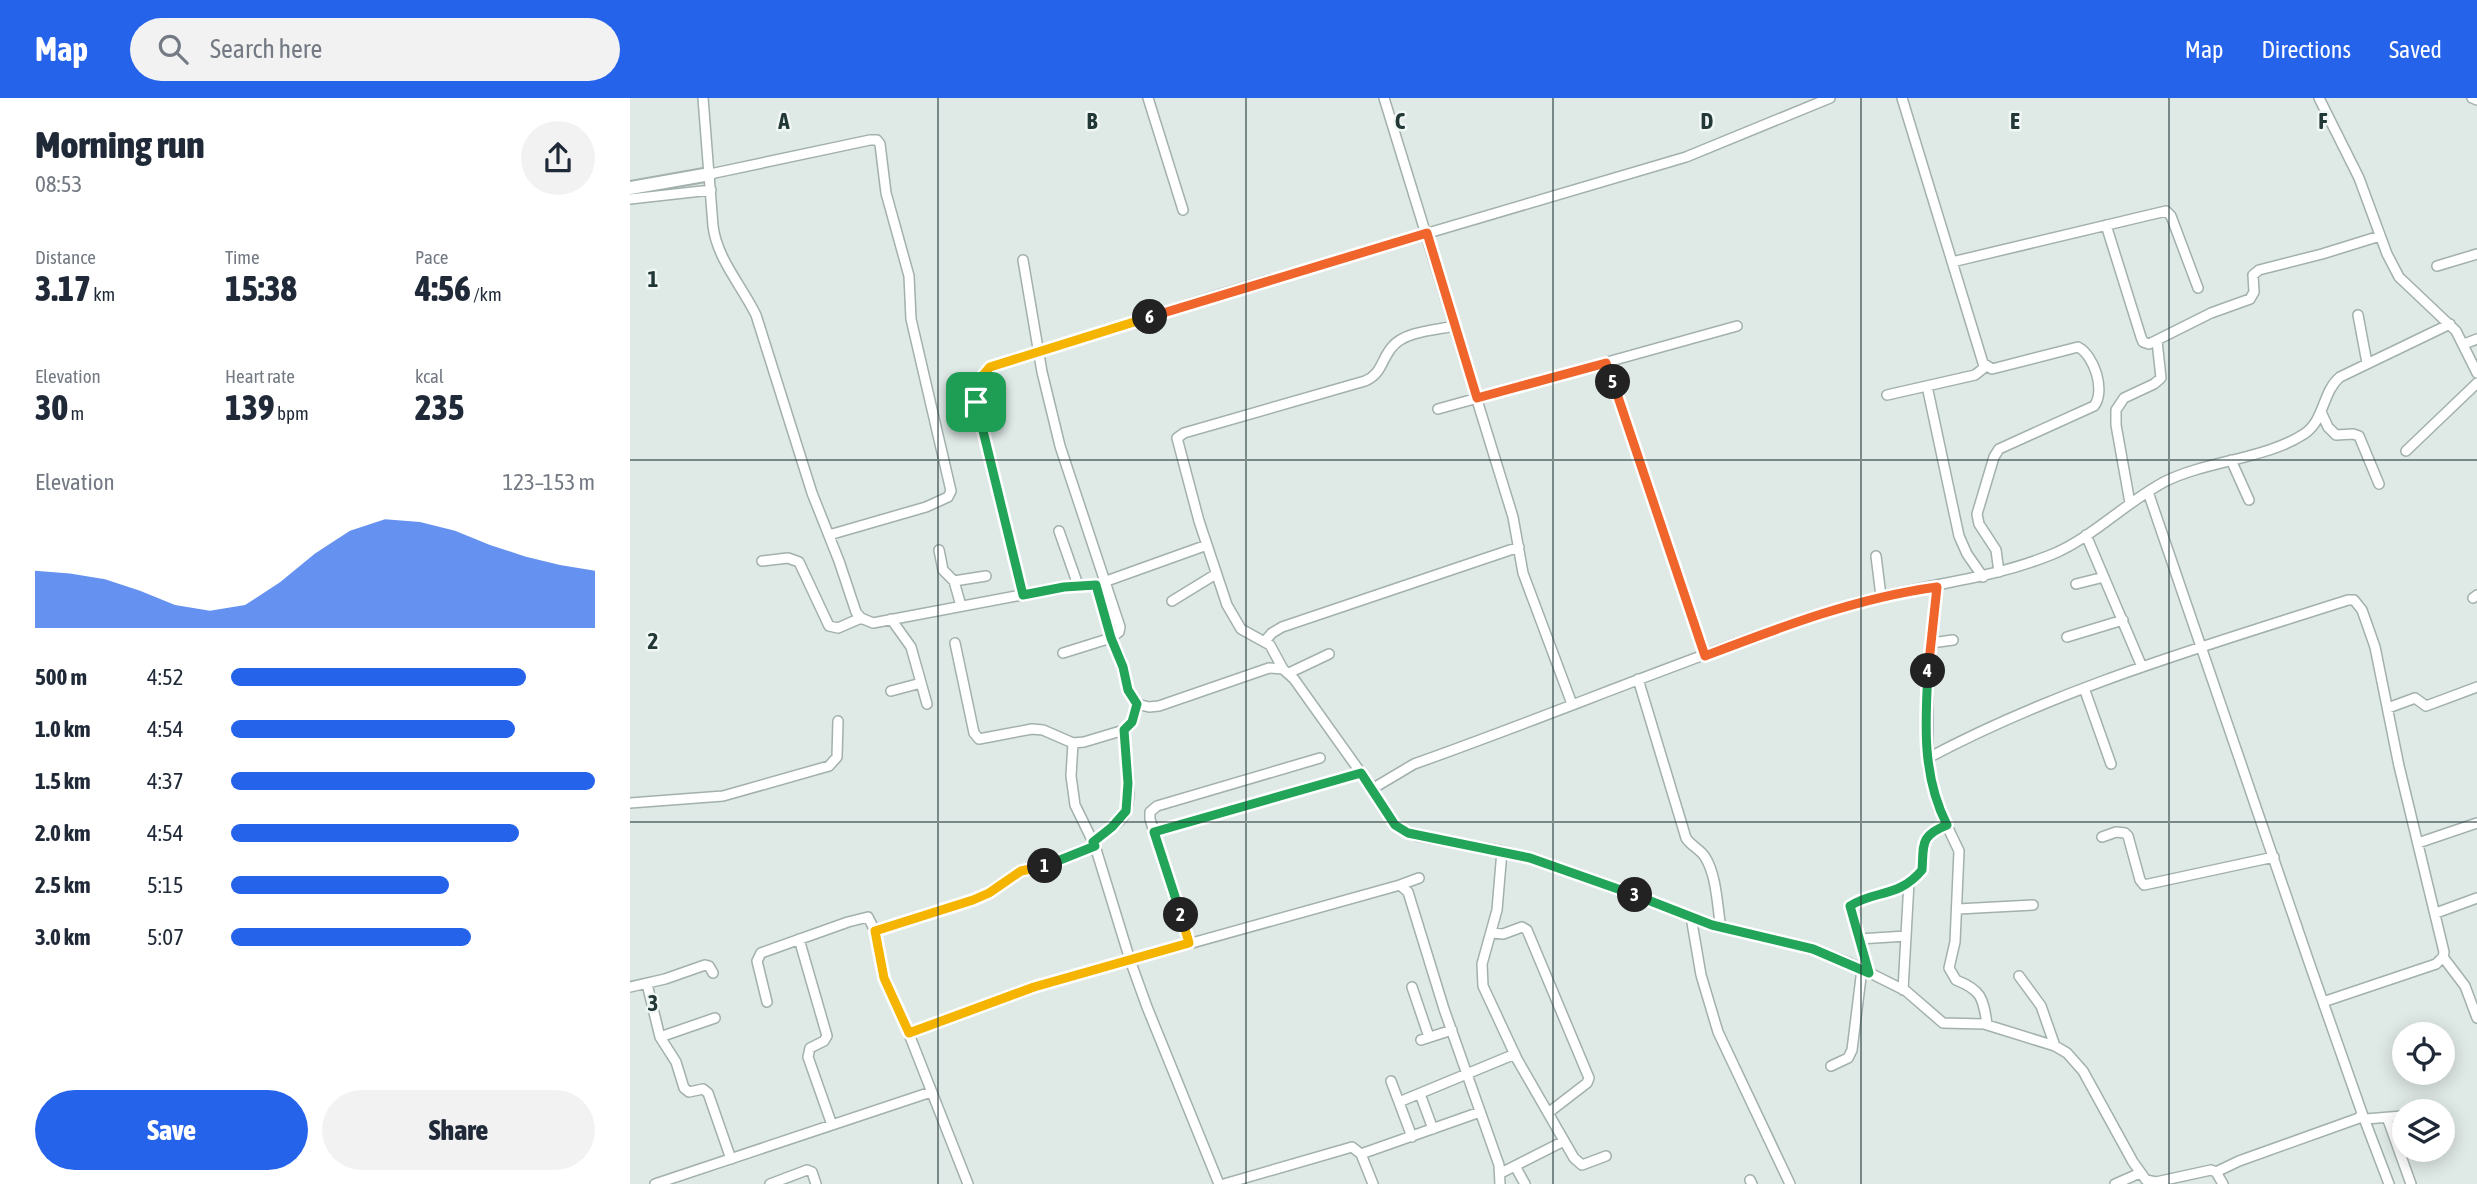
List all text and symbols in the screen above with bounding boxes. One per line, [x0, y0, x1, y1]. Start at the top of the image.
search box [130, 18, 620, 81]
text: Map [35, 30, 88, 68]
icon: search [154, 30, 192, 68]
text: Search here [210, 34, 322, 64]
text: Map [2185, 36, 2223, 63]
text: Directions [2261, 36, 2351, 63]
text: Saved [2389, 36, 2442, 63]
text: A [777, 108, 790, 134]
text: B [1087, 108, 1098, 134]
text: C [1395, 108, 1406, 134]
text: D [1701, 108, 1714, 134]
text: E [2010, 108, 2020, 134]
text: F [2318, 108, 2328, 134]
button: share [521, 121, 595, 195]
text: Morning run [35, 123, 205, 166]
text: 08:53 [35, 171, 82, 197]
text: Distance [35, 246, 96, 268]
text: Time [225, 246, 260, 268]
text: Pace [415, 246, 448, 268]
text: 1 [648, 266, 659, 292]
text: 3.17 [35, 268, 91, 308]
text: 15:38 [225, 268, 297, 308]
text: 4:56 [415, 268, 471, 308]
text: km [91, 283, 115, 305]
text: /km [471, 283, 502, 305]
pin: 6 [1133, 300, 1168, 334]
text: 6 [1145, 305, 1154, 327]
pin: 5 [1595, 364, 1630, 400]
text: Elevation [35, 365, 101, 387]
text: Heart rate [225, 365, 295, 387]
text: kcal [415, 365, 444, 387]
text: 5 [1608, 370, 1617, 392]
pin [946, 372, 1006, 432]
icon: arrive [957, 383, 995, 421]
text: 30 [35, 387, 68, 427]
text: 139 [225, 387, 274, 427]
text: 235 [415, 387, 464, 427]
text: m [68, 402, 84, 424]
text: bpm [274, 402, 309, 424]
text: Elevation [35, 469, 115, 495]
text: 123–153 m [502, 469, 595, 495]
text: 2 [648, 628, 658, 654]
pin: 4 [1910, 654, 1946, 688]
text: 4 [1923, 659, 1932, 681]
text: 500 m [35, 664, 87, 690]
text: 4:52 [147, 664, 184, 690]
text: 1.0 km [35, 716, 91, 742]
text: 4:54 [147, 716, 184, 742]
text: 1.5 km [35, 768, 91, 794]
text: 4:37 [147, 768, 184, 794]
text: 2.0 km [35, 820, 91, 846]
text: 4:54 [147, 820, 184, 846]
pin: 1 [1028, 848, 1062, 884]
text: 1 [1040, 854, 1049, 876]
text: 2.5 km [35, 872, 91, 898]
text: 5:15 [147, 872, 184, 898]
pin: 3 [1618, 878, 1653, 912]
text: 3 [1630, 883, 1639, 905]
pin: 2 [1164, 898, 1198, 932]
text: 2 [1176, 903, 1185, 925]
text: 3.0 km [35, 924, 91, 950]
text: 5:07 [147, 924, 184, 950]
text: 3 [648, 990, 658, 1016]
map controls [2392, 1022, 2455, 1162]
button: locate [2392, 1022, 2455, 1085]
button: Save [35, 1090, 308, 1170]
button: Share [322, 1090, 595, 1170]
button: layers [2392, 1099, 2455, 1162]

